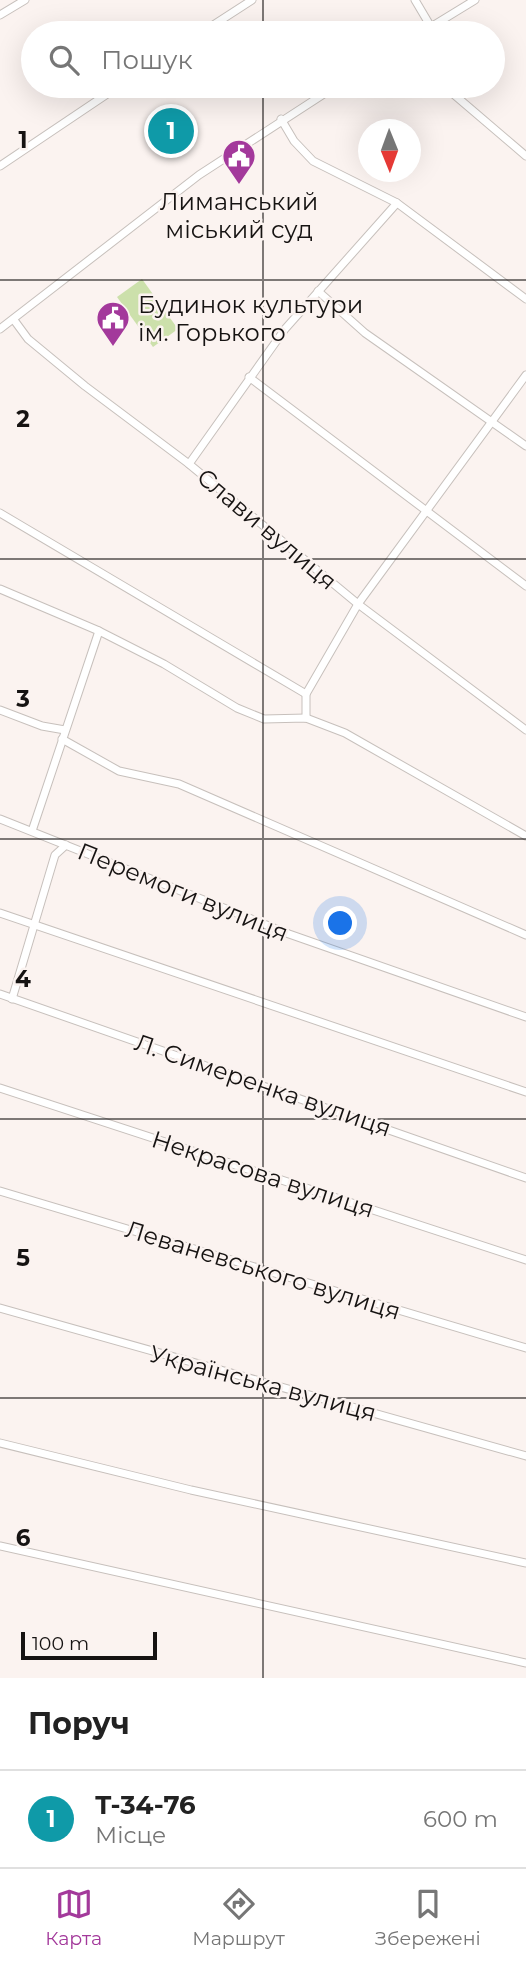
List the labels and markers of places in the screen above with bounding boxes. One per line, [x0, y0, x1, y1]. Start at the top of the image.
pin: 1 [148, 105, 194, 157]
public building icon: Лиманський міський суд [220, 137, 258, 186]
place label: Лиманський міський суд [160, 187, 318, 244]
place label: Будинок культури ім. Горького [138, 290, 363, 347]
public building icon: Будинок культури ім. Горького [94, 299, 132, 348]

